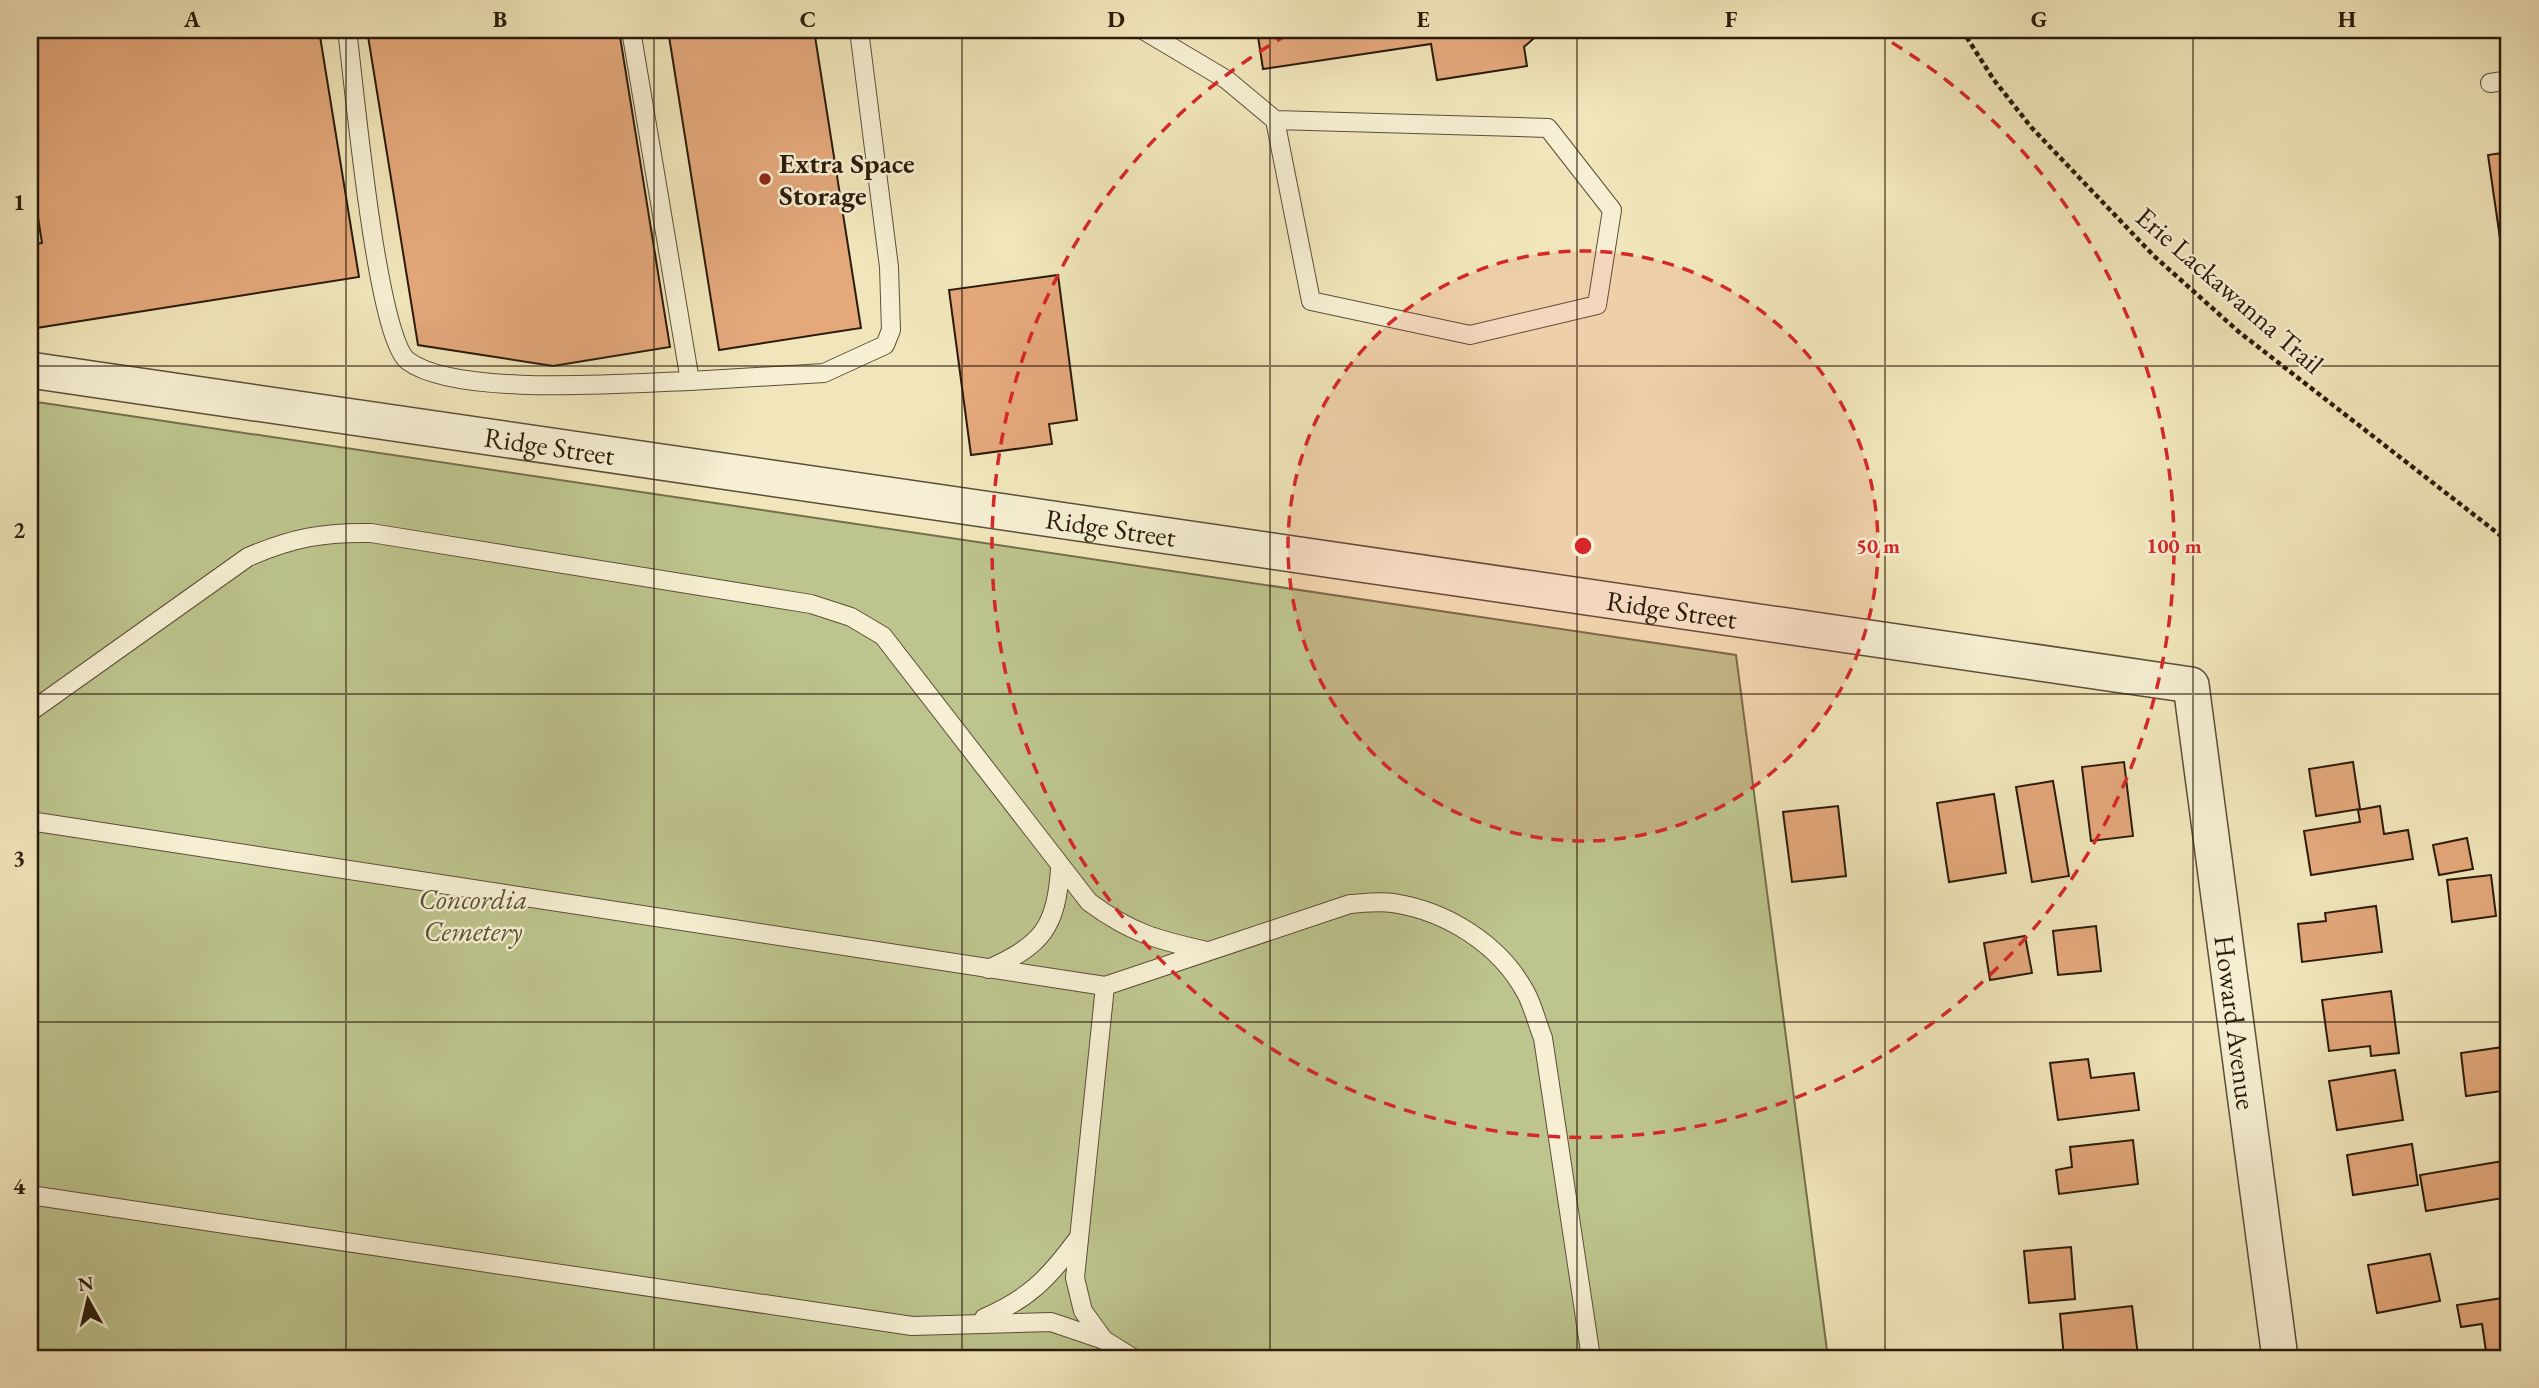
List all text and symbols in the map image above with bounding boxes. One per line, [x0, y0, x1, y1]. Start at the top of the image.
text: A [183, 4, 201, 34]
text: B [493, 4, 507, 34]
text: C [800, 4, 816, 34]
text: D [1107, 4, 1125, 34]
text: E [1416, 4, 1430, 34]
text: F [1725, 4, 1738, 34]
text: G [2031, 4, 2047, 34]
text: H [2338, 4, 2356, 34]
place label: Extra Space Storage [779, 145, 915, 213]
marker: Extra Space Storage [757, 171, 773, 187]
text: 1 [13, 187, 25, 217]
street label: Erie Lackawanna Trail [2129, 198, 2332, 382]
street label: Ridge Street [482, 418, 617, 473]
street label: Ridge Street [1043, 500, 1178, 555]
text: 2 [13, 515, 25, 545]
text: 50 m [1856, 532, 1900, 559]
text: 100 m [2146, 532, 2202, 559]
centre of rings [1571, 534, 1595, 558]
street label: Ridge Street [1604, 582, 1739, 637]
text: 3 [13, 843, 25, 873]
park label: Concordia Cemetery [418, 881, 528, 949]
street label: Howard Avenue [2206, 933, 2265, 1112]
text: 4 [13, 1171, 26, 1201]
north arrow [52, 1266, 122, 1336]
text: N [76, 1270, 96, 1297]

